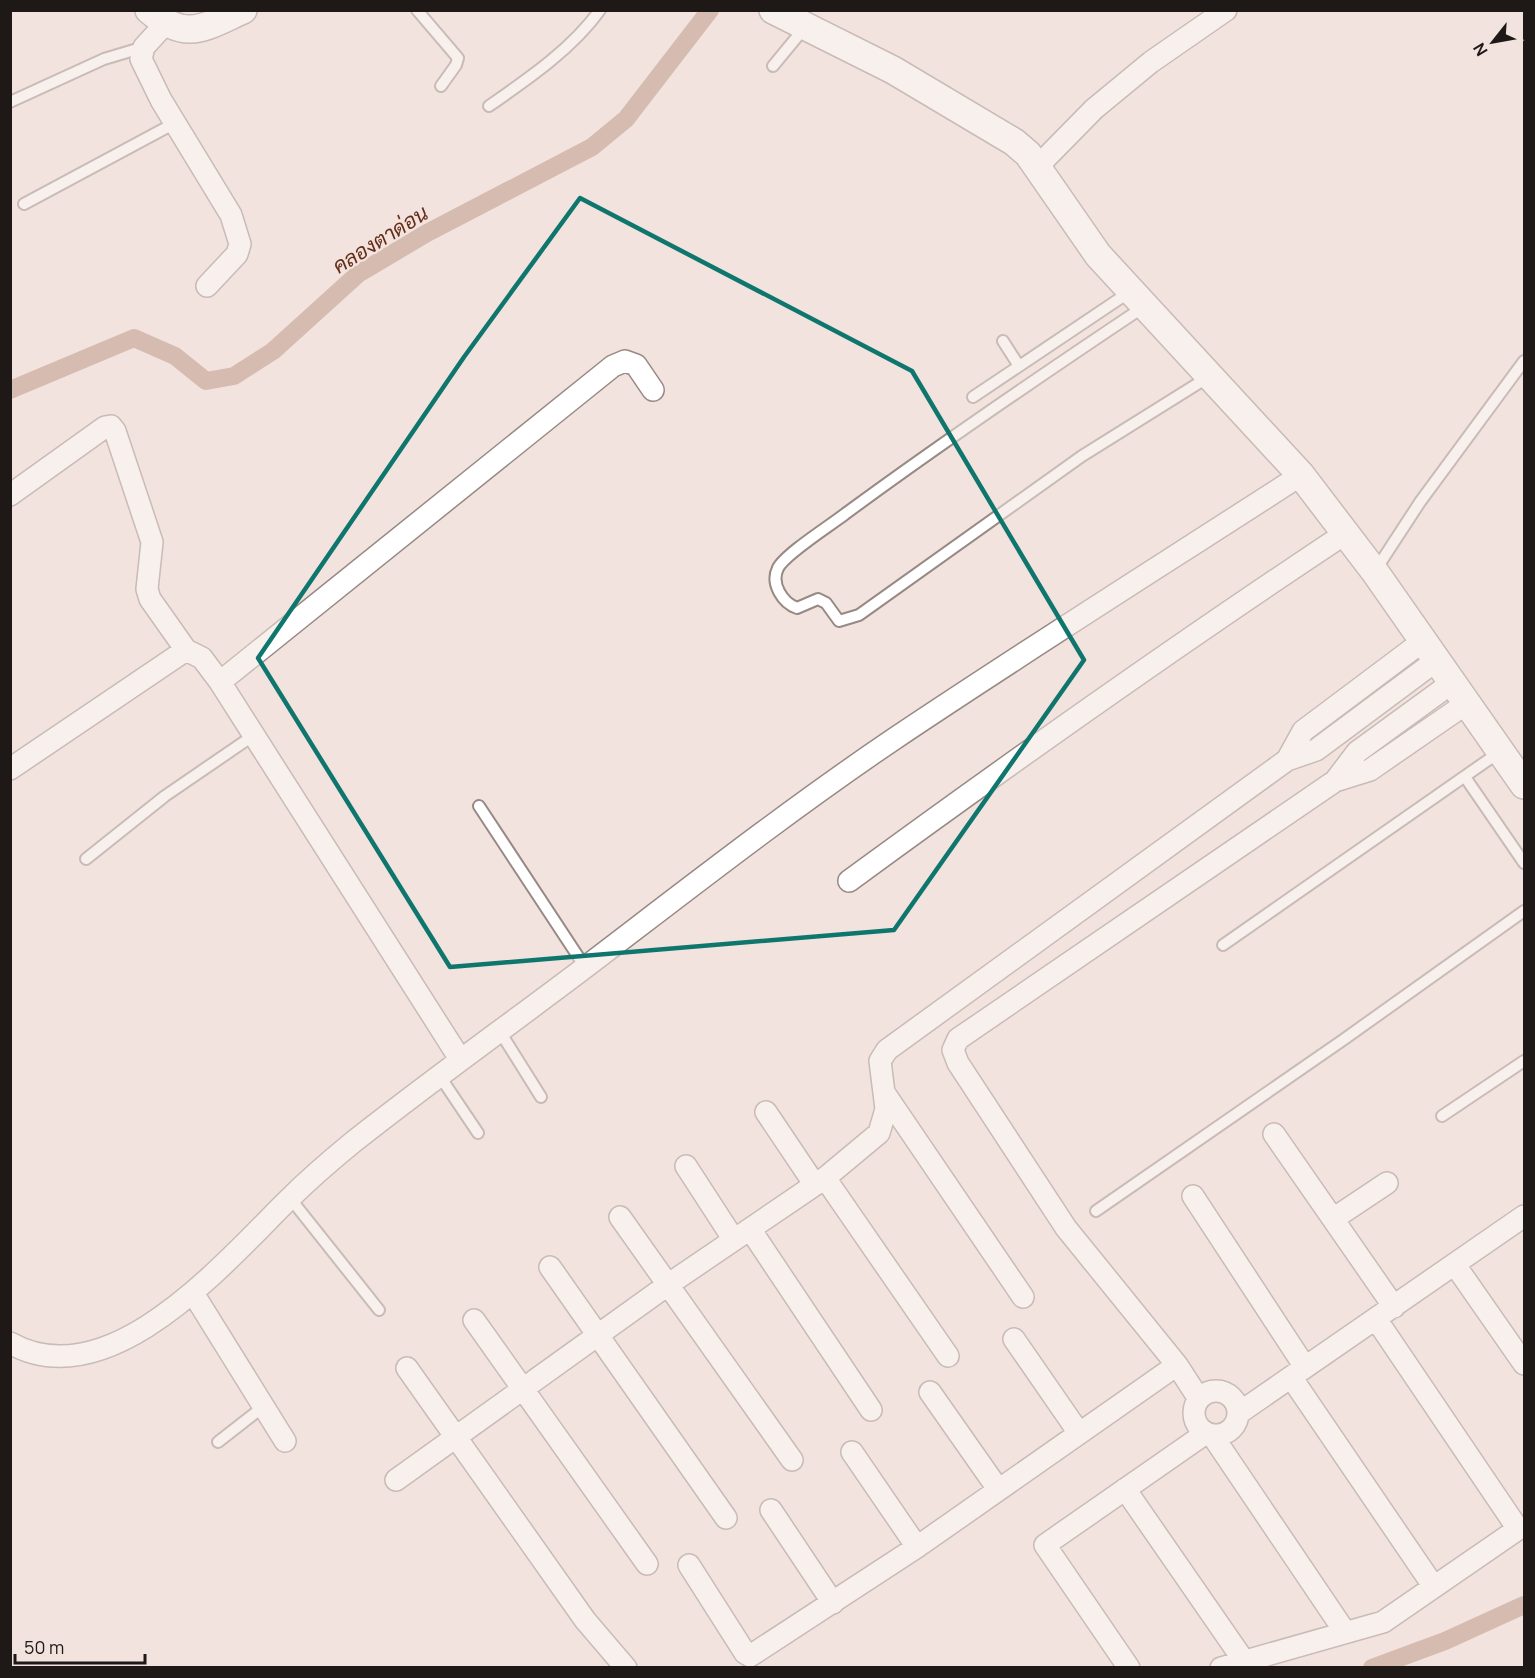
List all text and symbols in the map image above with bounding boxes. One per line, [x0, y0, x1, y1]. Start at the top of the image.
north arrow [1463, 12, 1523, 72]
text: N [1468, 39, 1493, 60]
water label: คลองตาด่อน [327, 198, 434, 279]
scale bar [15, 1627, 146, 1665]
text: 50 m [24, 1635, 64, 1659]

